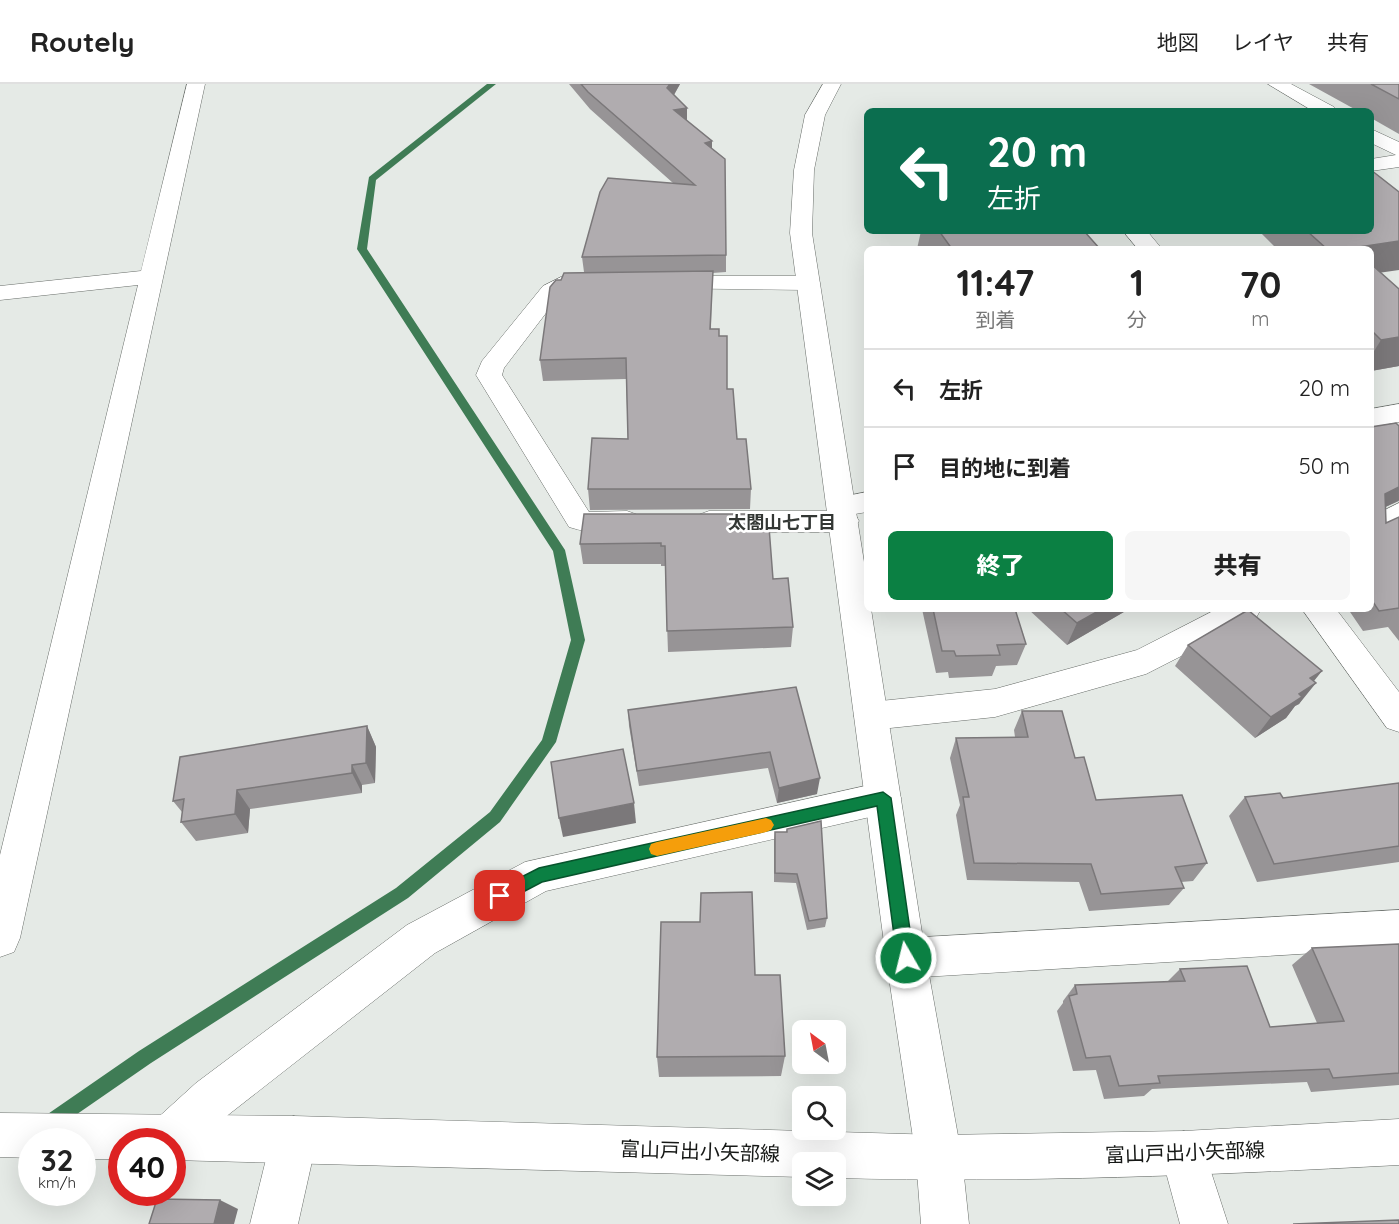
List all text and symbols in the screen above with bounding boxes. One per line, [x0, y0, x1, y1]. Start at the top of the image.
text: Routely [30, 24, 134, 59]
text: 地図 [1157, 29, 1199, 55]
text: レイヤ [1232, 29, 1294, 55]
text: 共有 [1327, 29, 1369, 55]
text: 20 m [987, 125, 1087, 178]
icon: left [888, 132, 966, 210]
text: 左折 [987, 181, 1041, 215]
text: 11:47 [957, 260, 1034, 305]
text: 1 [1130, 260, 1144, 305]
text: 70 [1239, 262, 1281, 307]
text: m [1251, 306, 1270, 331]
text: 到着 [975, 307, 1015, 332]
text: 分 [1127, 307, 1147, 332]
icon: left [888, 372, 921, 405]
text: 20 m [1299, 374, 1350, 402]
text: 左折 [939, 376, 983, 404]
icon: arrive [888, 450, 921, 483]
text: 50 m [1299, 452, 1350, 480]
text: 目的地に到着 [939, 454, 1071, 482]
district label: 太閤山七丁目 [728, 511, 836, 534]
button: 終了 [888, 531, 1113, 600]
button: 共有 [1125, 531, 1350, 600]
pin [474, 870, 525, 921]
icon: arrive [483, 879, 516, 912]
position arrow [874, 926, 938, 990]
north arrow [792, 1020, 846, 1074]
map controls [792, 1020, 846, 1206]
button: search [792, 1086, 846, 1140]
speed limit sign: 40 [108, 1128, 186, 1206]
street label: 富山戸出小矢部線 [620, 1136, 780, 1166]
street label: 富山戸出小矢部線 [1105, 1137, 1265, 1167]
text: 32 [40, 1141, 74, 1179]
button: layers [792, 1152, 846, 1206]
text: km/h [38, 1173, 76, 1192]

